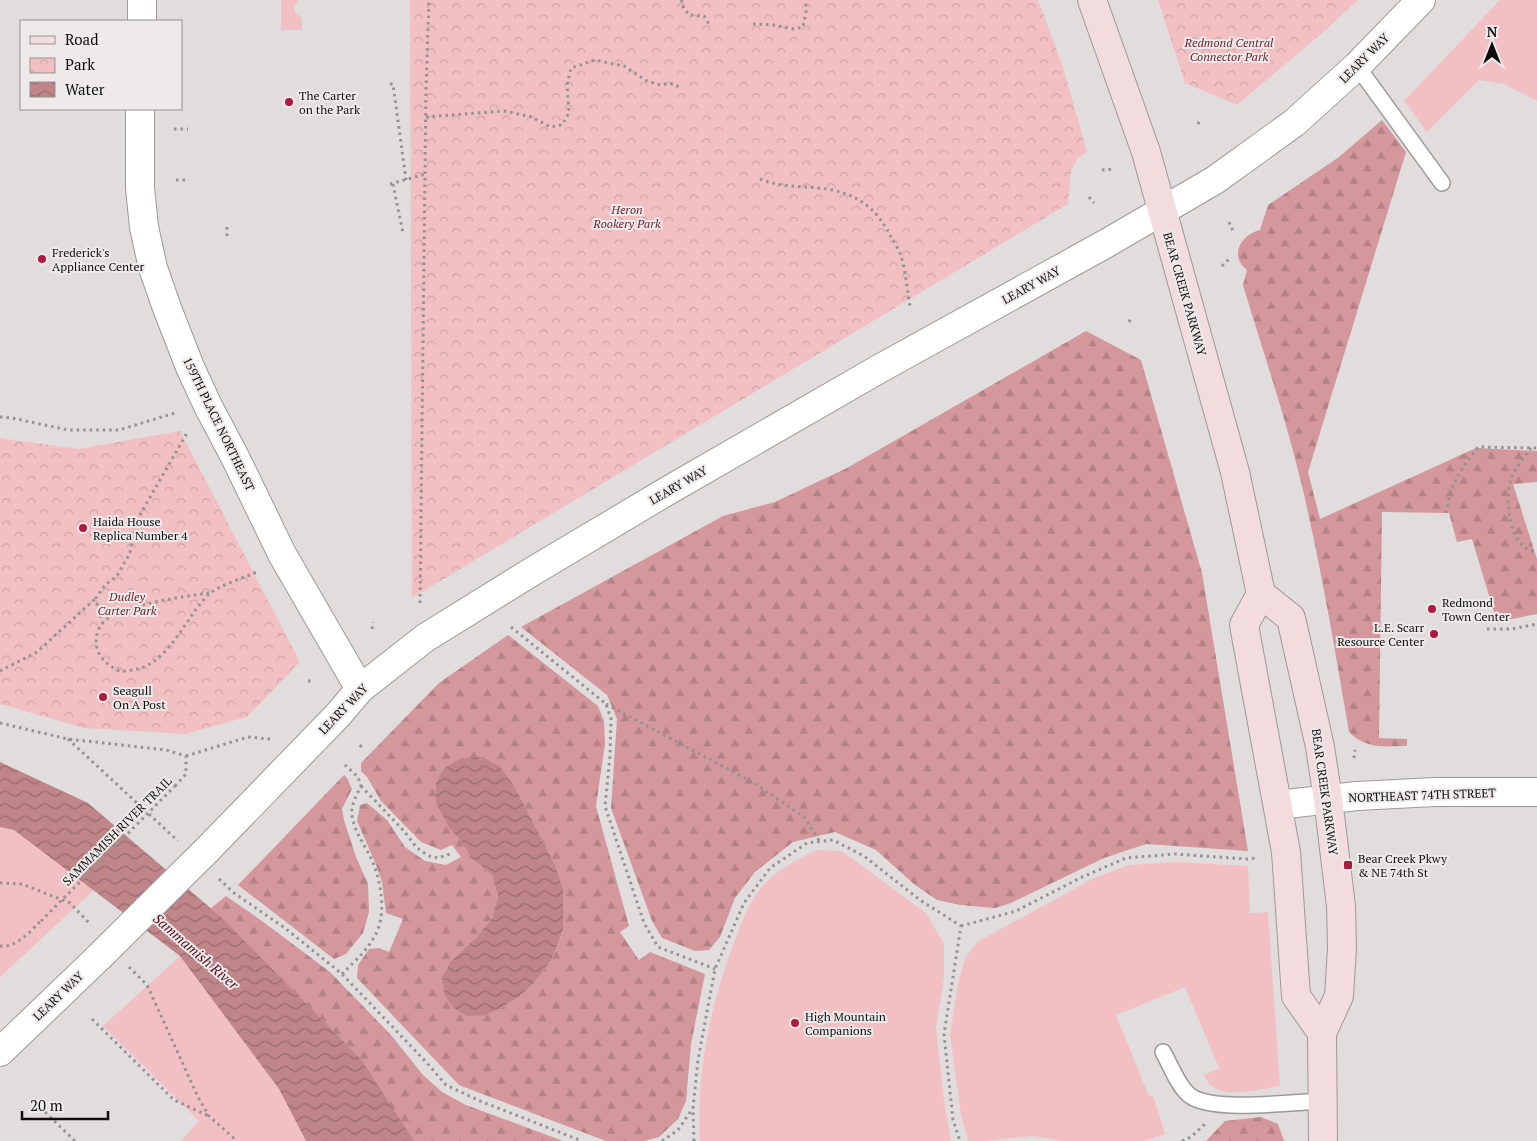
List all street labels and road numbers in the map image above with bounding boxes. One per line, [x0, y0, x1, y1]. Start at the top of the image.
street label: LEARY WAY [1336, 30, 1392, 86]
street label: BEAR CREEK PARKWAY [1160, 230, 1210, 358]
street label: LEARY WAY [999, 263, 1063, 307]
street label: 159TH PLACE NORTHEAST [180, 355, 258, 494]
street label: LEARY WAY [646, 462, 710, 508]
street label: LEARY WAY [315, 680, 371, 737]
street label: BEAR CREEK PARKWAY [1309, 728, 1341, 857]
street label: SAMMAMISH RIVER TRAIL [59, 773, 175, 889]
street label: NORTHEAST 74TH STREET [1348, 785, 1497, 805]
street label: LEARY WAY [30, 968, 87, 1024]

